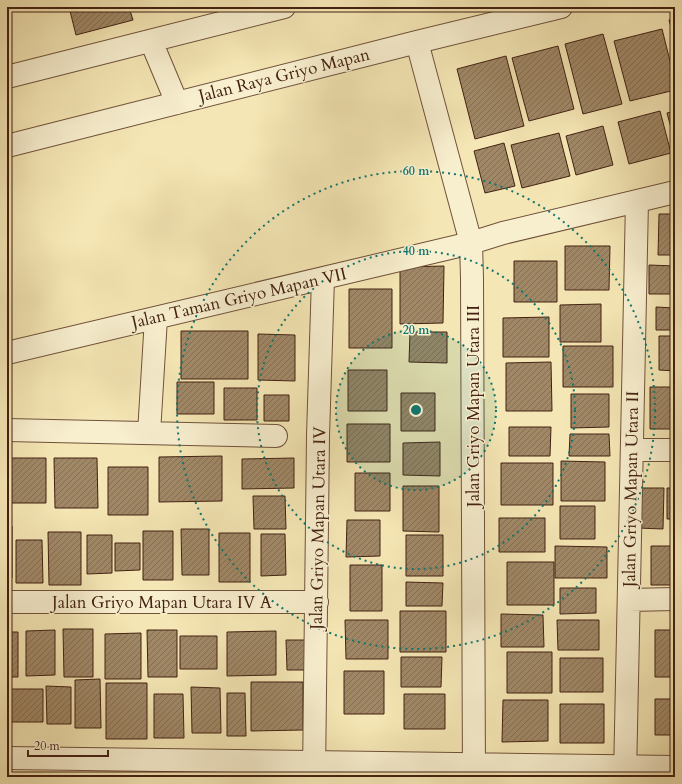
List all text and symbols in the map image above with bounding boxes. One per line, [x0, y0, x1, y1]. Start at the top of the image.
street label: Jalan Raya Griyo Mapan [193, 43, 372, 108]
text: 60 m [403, 163, 430, 179]
text: 40 m [403, 243, 430, 259]
street label: Jalan Taman Griyo Mapan VII [126, 262, 349, 335]
street label: Jalan Griyo Mapan Utara III [462, 305, 485, 510]
text: 20 m [403, 322, 430, 338]
street label: Jalan Griyo Mapan Utara II [618, 390, 644, 590]
centre of rings [409, 403, 423, 417]
street label: Jalan Griyo Mapan Utara IV [305, 426, 331, 633]
street label: Jalan Griyo Mapan Utara IV A [49, 591, 273, 614]
scale bar [28, 732, 108, 758]
text: 20 m [34, 738, 61, 754]

